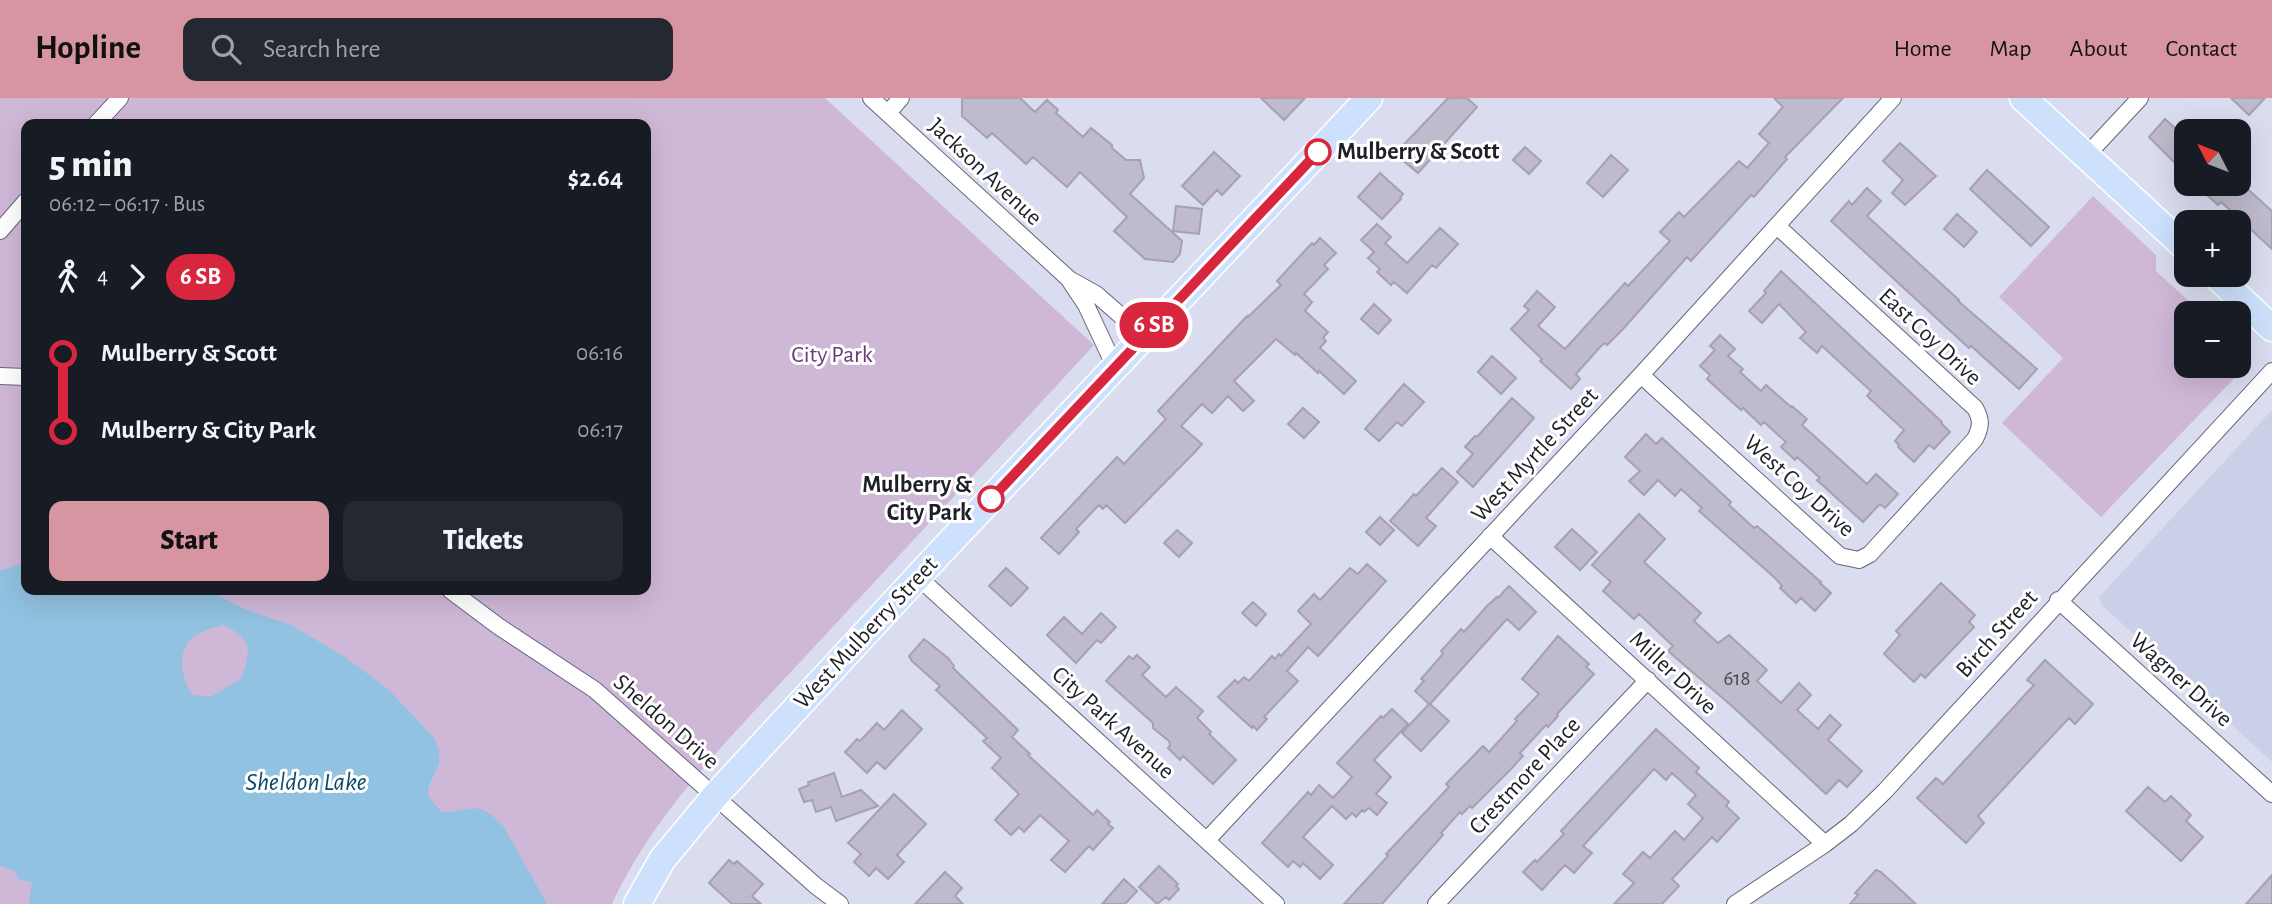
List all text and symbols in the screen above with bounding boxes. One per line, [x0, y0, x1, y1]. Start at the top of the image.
search box [183, 18, 673, 81]
icon: search [207, 30, 245, 68]
text: Hopline [35, 32, 141, 65]
text: Search here [263, 36, 381, 62]
text: Home [1894, 37, 1952, 61]
text: Map [1990, 37, 2032, 61]
text: About [2070, 37, 2127, 61]
text: Contact [2165, 37, 2237, 61]
street label: Jackson Avenue [924, 114, 1046, 230]
north arrow [2174, 119, 2250, 196]
map controls [2174, 119, 2251, 378]
marker: Mulberry & Scott [1305, 139, 1331, 165]
place label: Mulberry & Scott [1337, 140, 1499, 164]
text: 5 min [49, 146, 133, 184]
text: $2.64 [567, 165, 623, 191]
text: 06:12 – 06:17 · Bus [49, 193, 205, 216]
button: + [2174, 210, 2251, 287]
icon: walk [49, 258, 87, 296]
icon: forward [118, 258, 156, 296]
text: 4 [97, 265, 108, 288]
text: 6 SB [180, 265, 221, 289]
street label: East Coy Drive [1874, 284, 1986, 390]
button: − [2174, 301, 2251, 378]
line badge: 6 SB [1105, 302, 1203, 348]
text: 6 SB [1133, 313, 1175, 337]
text: Mulberry & Scott [101, 340, 277, 366]
text: 06:16 [576, 342, 623, 365]
park label: City Park [791, 343, 873, 367]
street label: West Myrtle Street [1467, 383, 1603, 527]
text: Mulberry & City Park [101, 417, 316, 443]
text: 06:17 [577, 419, 623, 442]
street label: West Coy Drive [1739, 430, 1859, 542]
place label: Mulberry & City Park [862, 473, 972, 525]
marker: Mulberry & City Park [978, 486, 1004, 512]
button: Start [49, 501, 329, 581]
button: Tickets [343, 501, 623, 581]
street label: West Mulberry Street [790, 552, 943, 714]
street label: Birch Street [1952, 585, 2042, 682]
street label: Miller Drive [1625, 627, 1721, 719]
street label: Wagner Drive [2125, 628, 2237, 732]
street label: City Park Avenue [1047, 662, 1179, 784]
house number: 618 [1723, 668, 1751, 689]
street label: Sheldon Drive [609, 670, 723, 774]
street label: Crestmore Place [1465, 713, 1585, 839]
water label: Sheldon Lake [245, 769, 367, 795]

